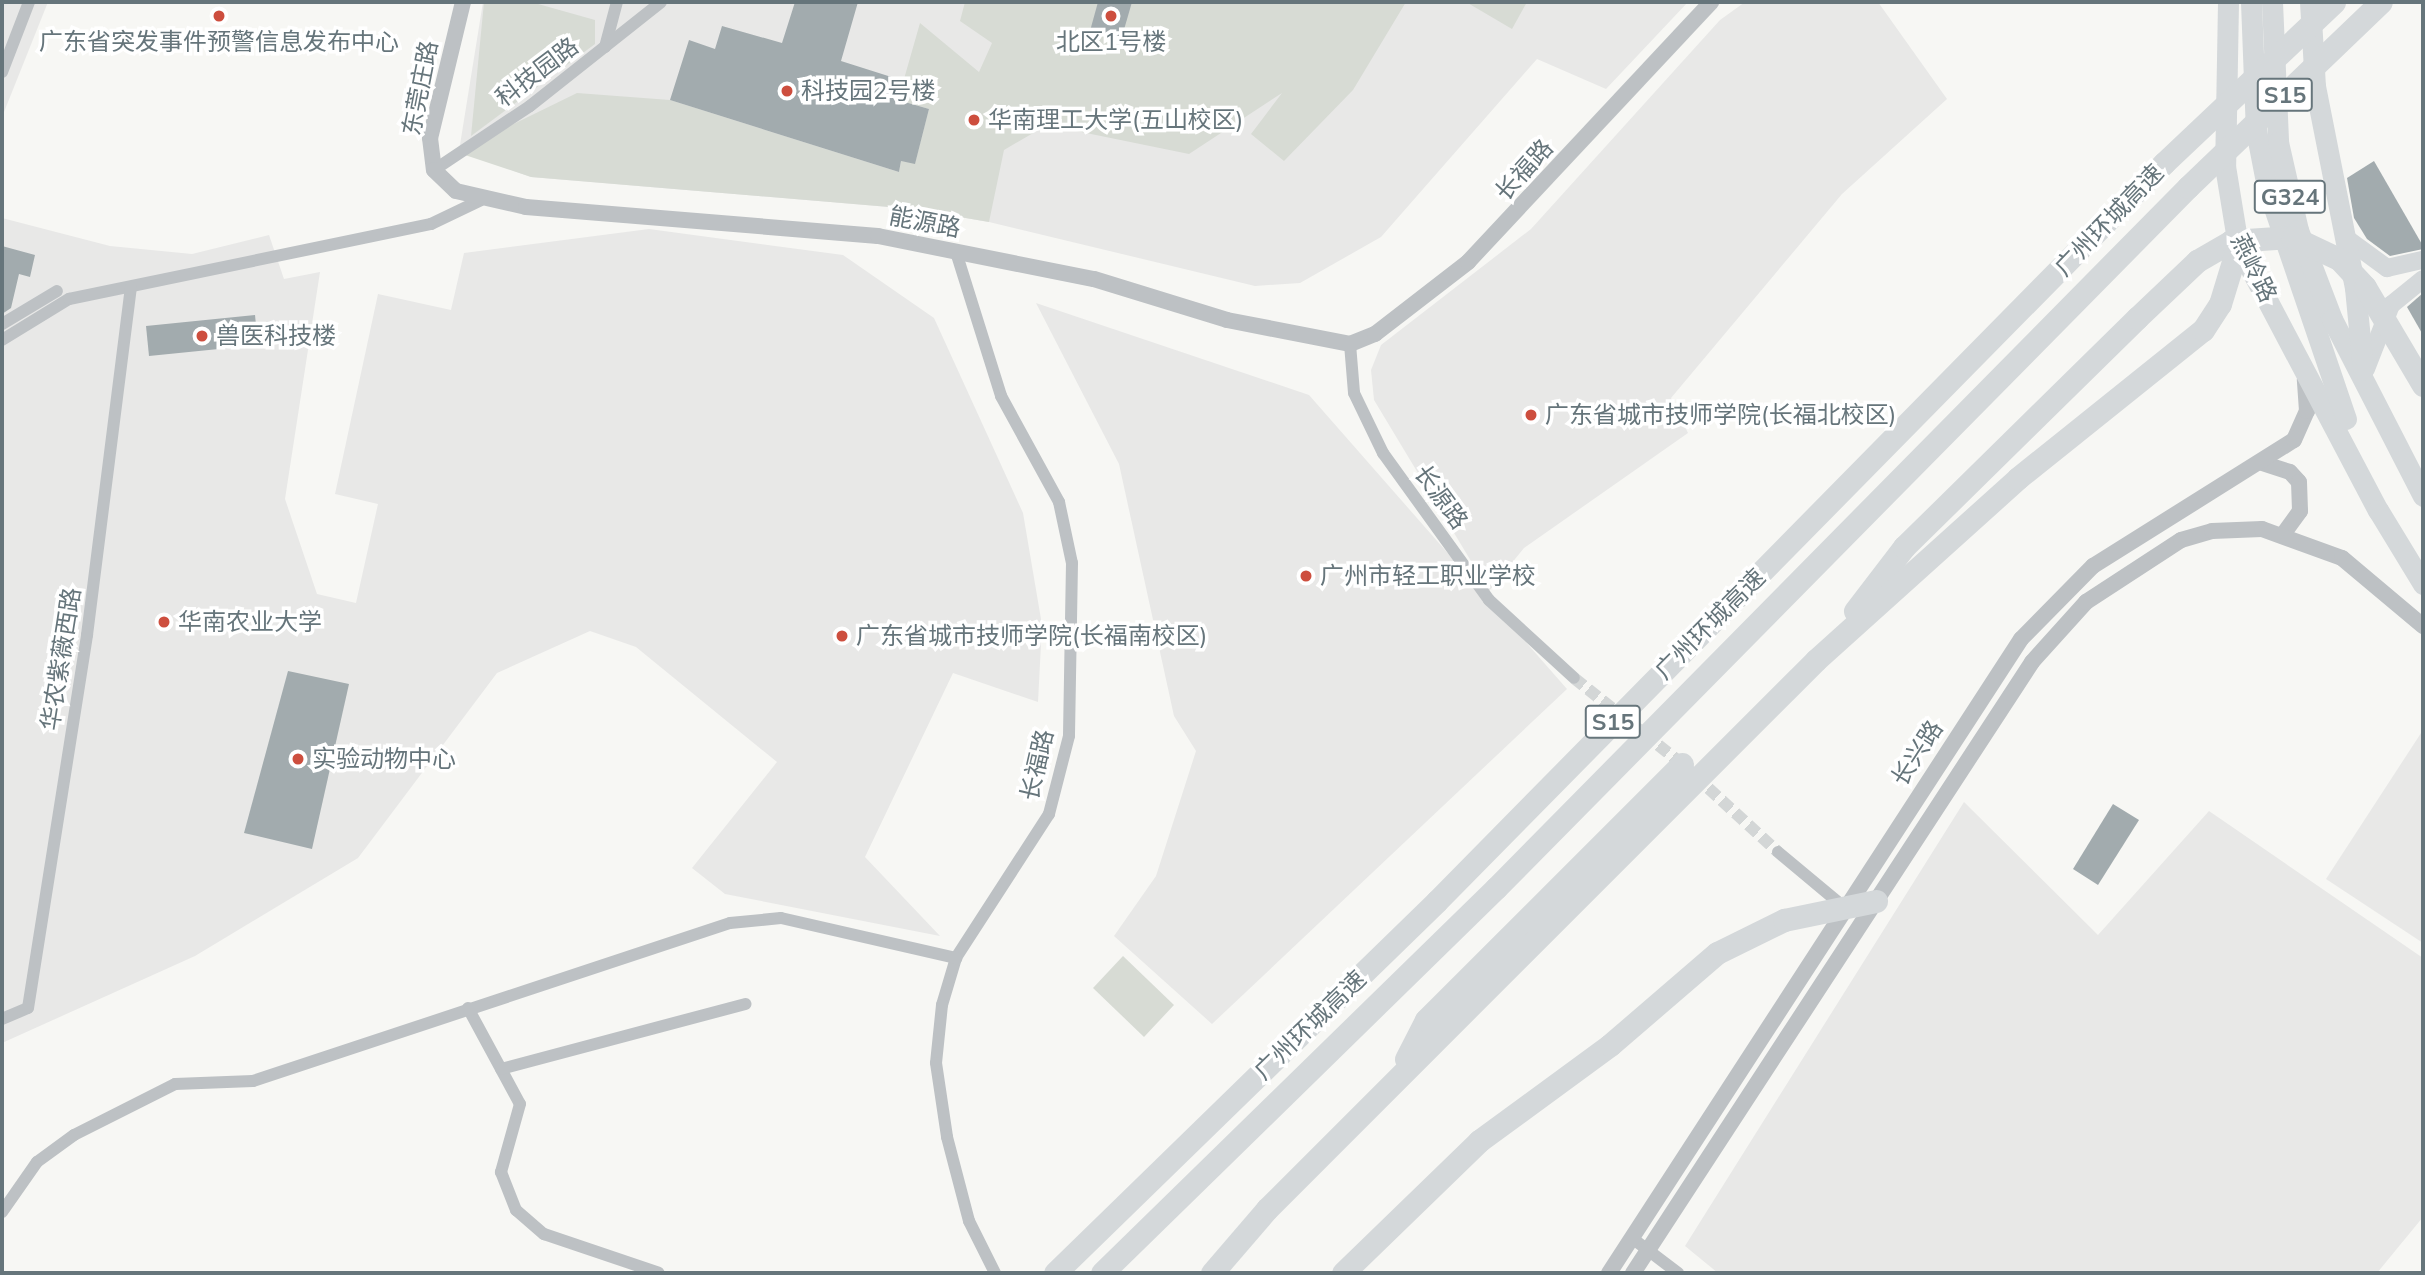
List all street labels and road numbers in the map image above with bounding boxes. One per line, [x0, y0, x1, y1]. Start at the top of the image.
street label: 科技园路 [490, 32, 584, 112]
street label: 东莞庄路 [397, 38, 443, 138]
road number: S15 [2255, 76, 2315, 114]
street label: 长福路 [1489, 134, 1559, 206]
street label: 广州环城高速 [2049, 158, 2169, 282]
road number: G324 [2253, 178, 2327, 216]
street label: 能源路 [887, 201, 963, 243]
street label: 燕岭路 [2225, 229, 2283, 307]
street label: 长源路 [1408, 459, 1474, 535]
street label: 广州环城高速 [1649, 563, 1771, 685]
street label: 华农紫薇西路 [36, 586, 86, 732]
road number: S15 [1583, 702, 1643, 742]
street label: 长兴路 [1885, 715, 1949, 791]
street label: 长福路 [1015, 727, 1059, 803]
street label: 广州环城高速 [1248, 965, 1372, 1085]

